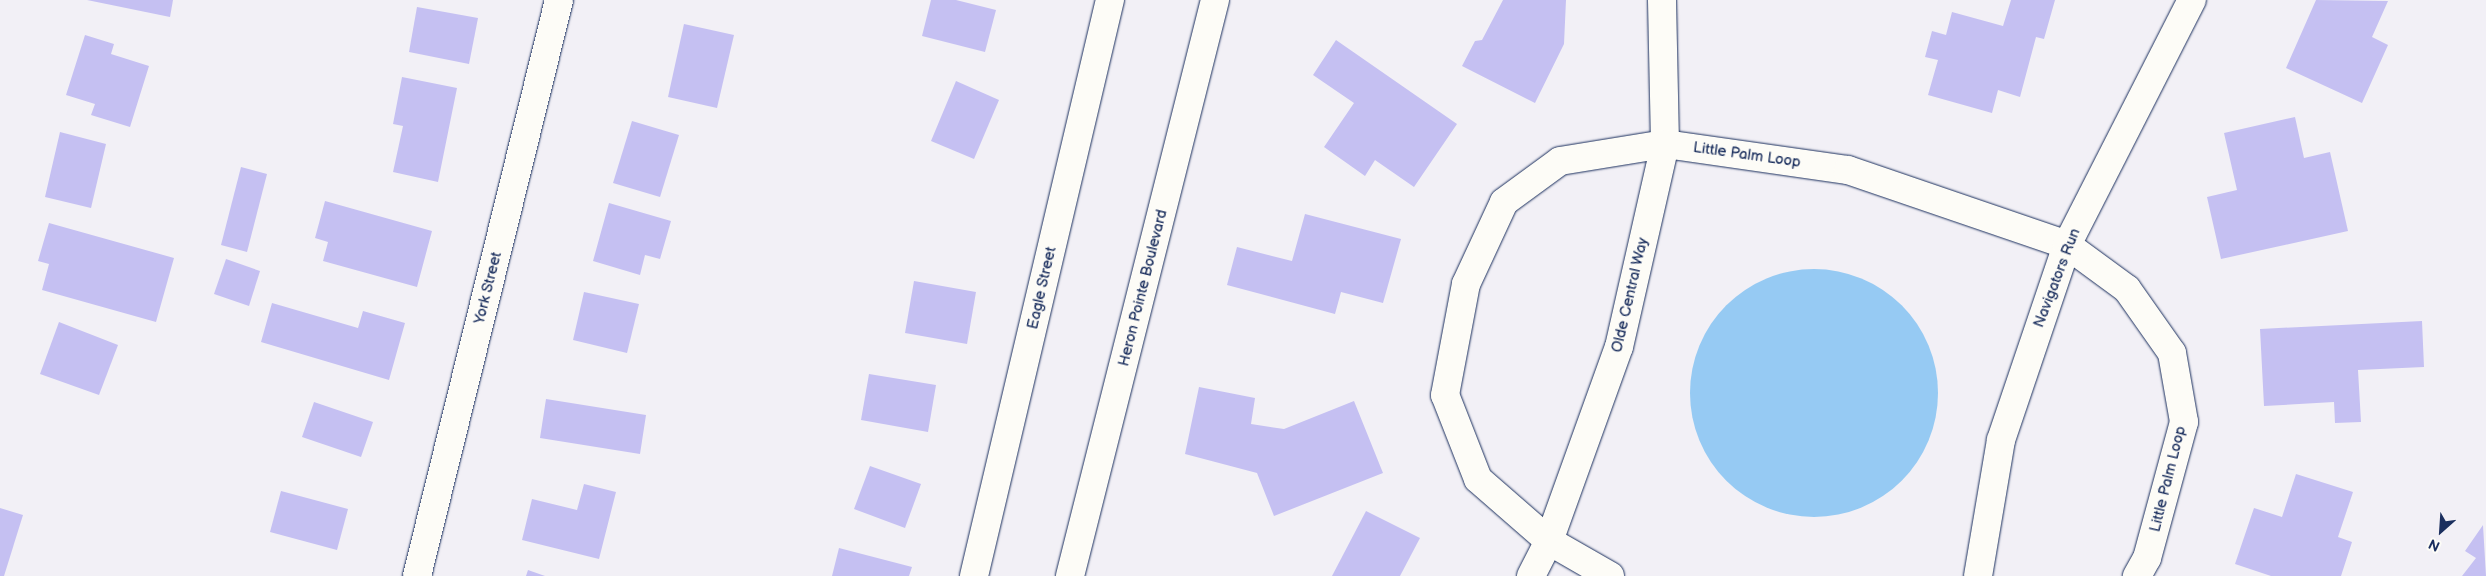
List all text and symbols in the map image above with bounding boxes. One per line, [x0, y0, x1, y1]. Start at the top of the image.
street label: Little Palm Loop [1692, 139, 1802, 171]
street label: Heron Pointe Boulevard [1115, 208, 1171, 368]
street label: Navigators Run [2030, 226, 2084, 330]
street label: Olde Central Way [1608, 236, 1652, 354]
street label: Eagle Street [1024, 245, 1060, 331]
street label: York Street [470, 250, 506, 326]
street label: Little Palm Loop [2146, 424, 2190, 534]
north arrow [2416, 506, 2466, 556]
text: N [2426, 535, 2443, 555]

